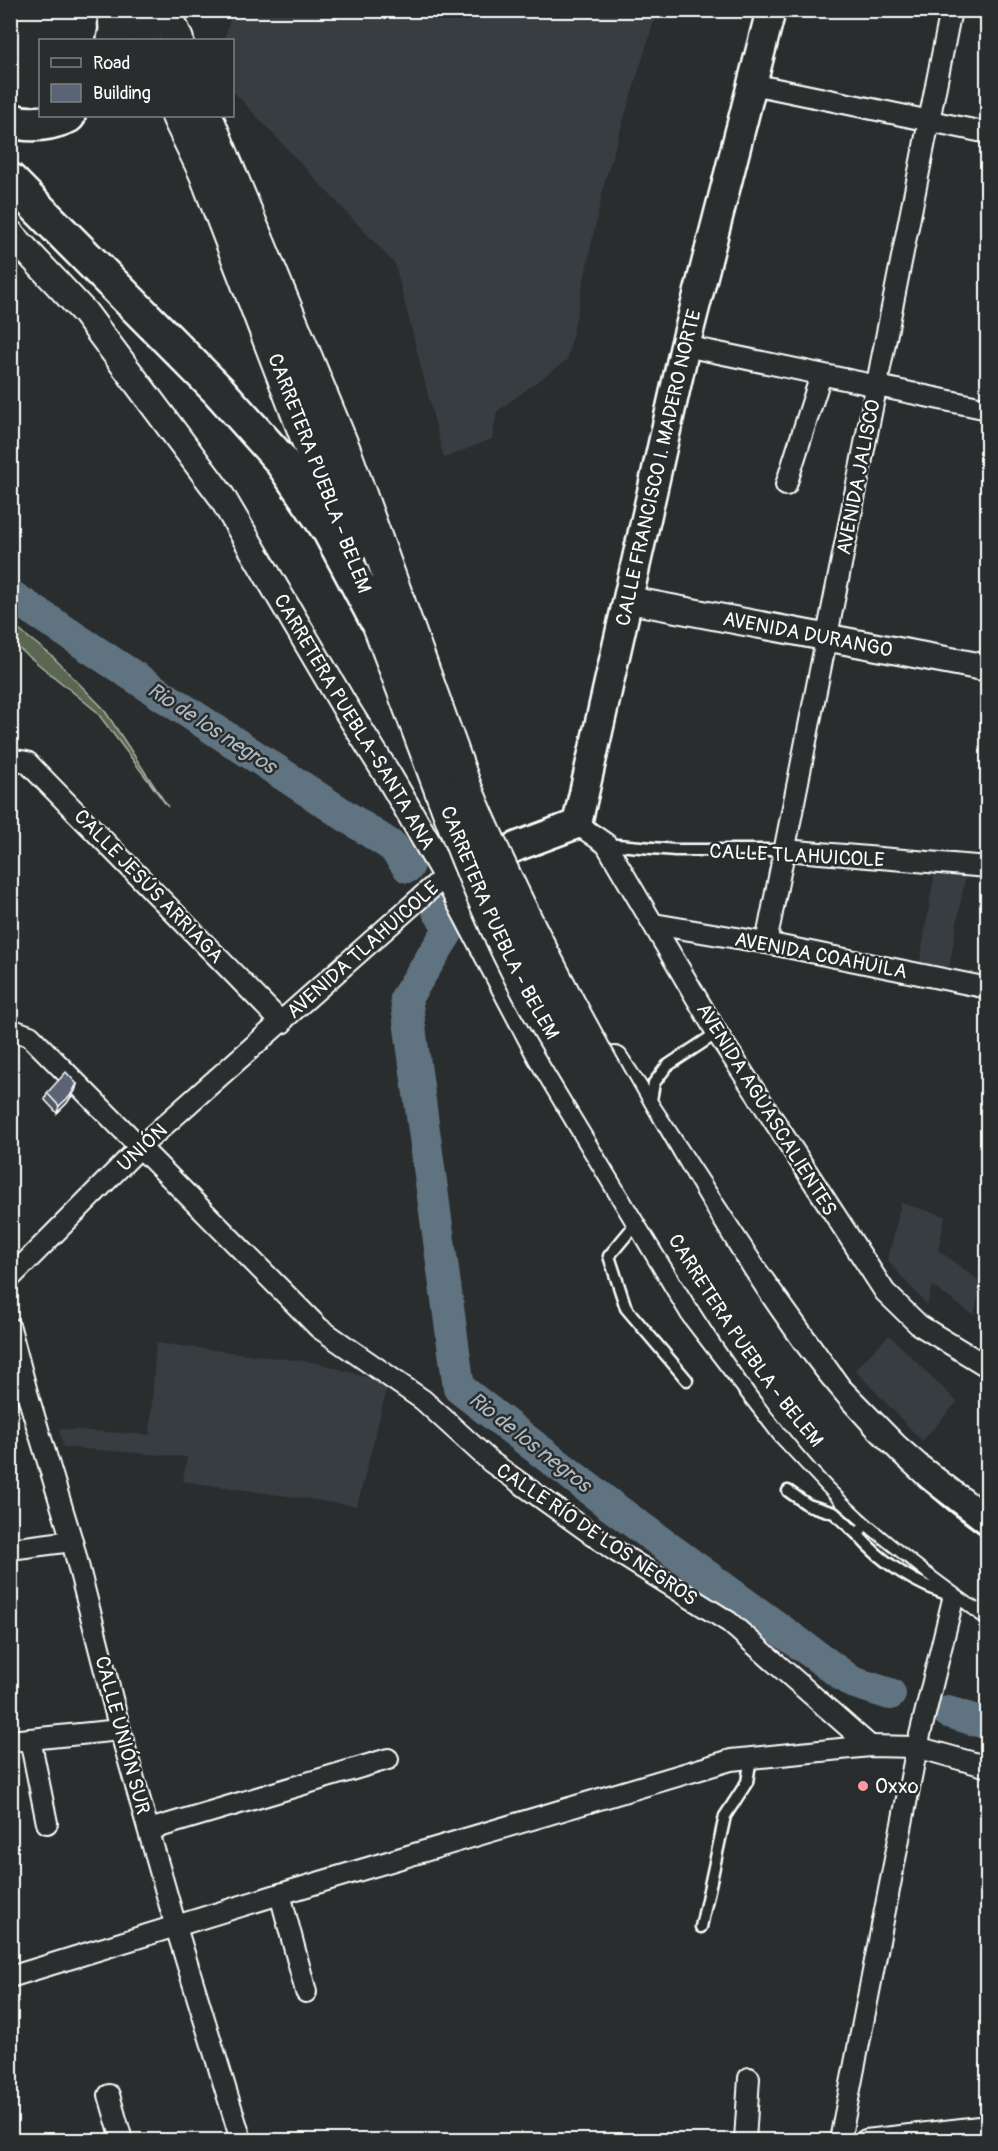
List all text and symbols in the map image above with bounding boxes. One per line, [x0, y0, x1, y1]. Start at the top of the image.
legend [39, 39, 234, 117]
text: Road [93, 52, 130, 75]
text: Building [93, 82, 151, 105]
street label: CALLE FRANCISCO I. MADERO NORTE [610, 307, 707, 628]
street label: CARRETERA PUEBLA - BELEM [262, 350, 377, 596]
street label: AVENIDA JALISCO [831, 397, 886, 557]
street label: CARRETERA PUEBLA-SANTA ANA [268, 589, 440, 854]
street label: AVENIDA DURANGO [721, 606, 895, 663]
water label: Rio de los negros [142, 677, 283, 781]
street label: CARRETERA PUEBLA - BELEM [435, 802, 565, 1044]
street label: CALLE JESÚS ARRIAGA [69, 804, 229, 969]
street label: CALLE TLAHUICOLE [709, 838, 885, 873]
street label: AVENIDA TLAHUICOLE [281, 876, 444, 1024]
street label: AVENIDA COAHUILA [733, 927, 909, 984]
street label: AVENIDA AGUASCALIENTES [691, 998, 842, 1220]
street label: UNIÓN [112, 1118, 173, 1177]
street label: CARRETERA PUEBLA - BELEM [663, 1229, 829, 1452]
water label: Rio de los negros [463, 1386, 598, 1500]
street label: CALLE RÍO DE LOS NEGROS [491, 1458, 702, 1611]
street label: CALLE UNIÓN SUR [89, 1653, 156, 1817]
place label: Oxxo [875, 1774, 919, 1799]
marker: Oxxo [856, 1779, 870, 1793]

